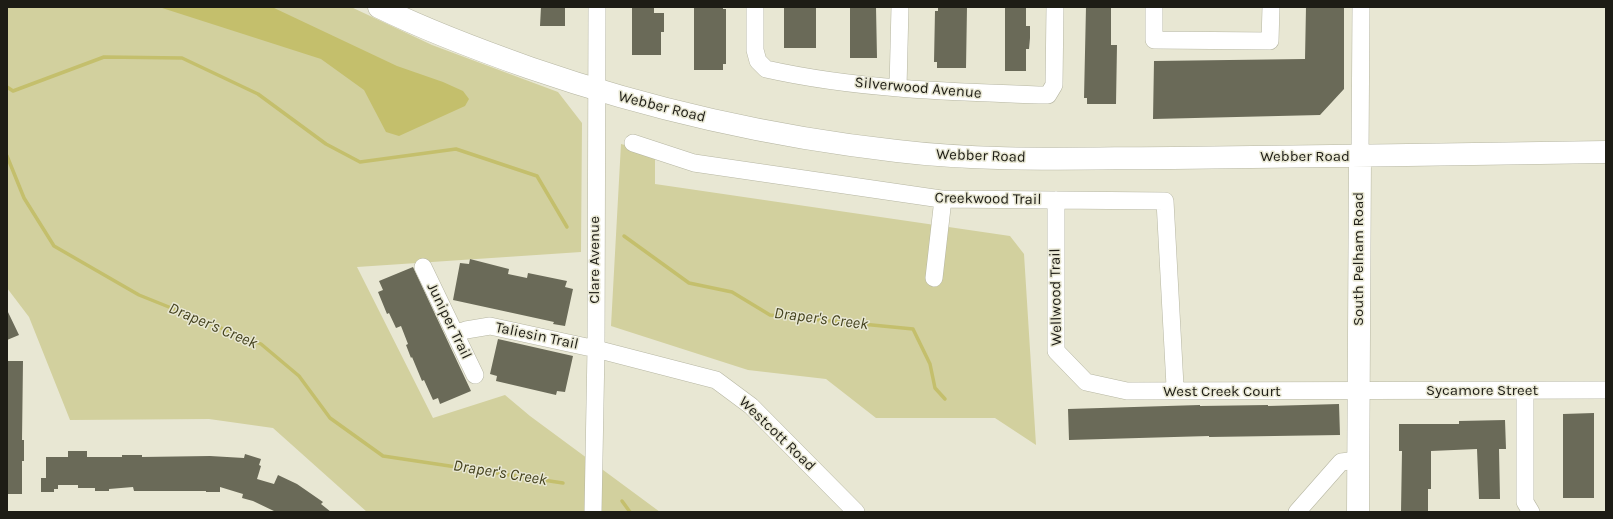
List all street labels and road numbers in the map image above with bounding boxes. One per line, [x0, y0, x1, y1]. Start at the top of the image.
street label: Silverwood Avenue [854, 73, 982, 103]
street label: Webber Road [616, 87, 708, 127]
street label: Webber Road [936, 145, 1026, 167]
street label: Webber Road [1260, 148, 1350, 166]
street label: Creekwood Trail [934, 189, 1042, 209]
street label: South Pelham Road [1350, 192, 1368, 326]
street label: Clare Avenue [586, 216, 604, 304]
street label: Wellwood Trail [1046, 248, 1066, 346]
street label: Juniper Trail [423, 280, 475, 362]
street label: Taliesin Trail [494, 318, 580, 354]
street label: Sycamore Street [1426, 382, 1538, 400]
street label: West Creek Court [1163, 383, 1281, 401]
street label: Westcott Road [735, 393, 819, 475]

